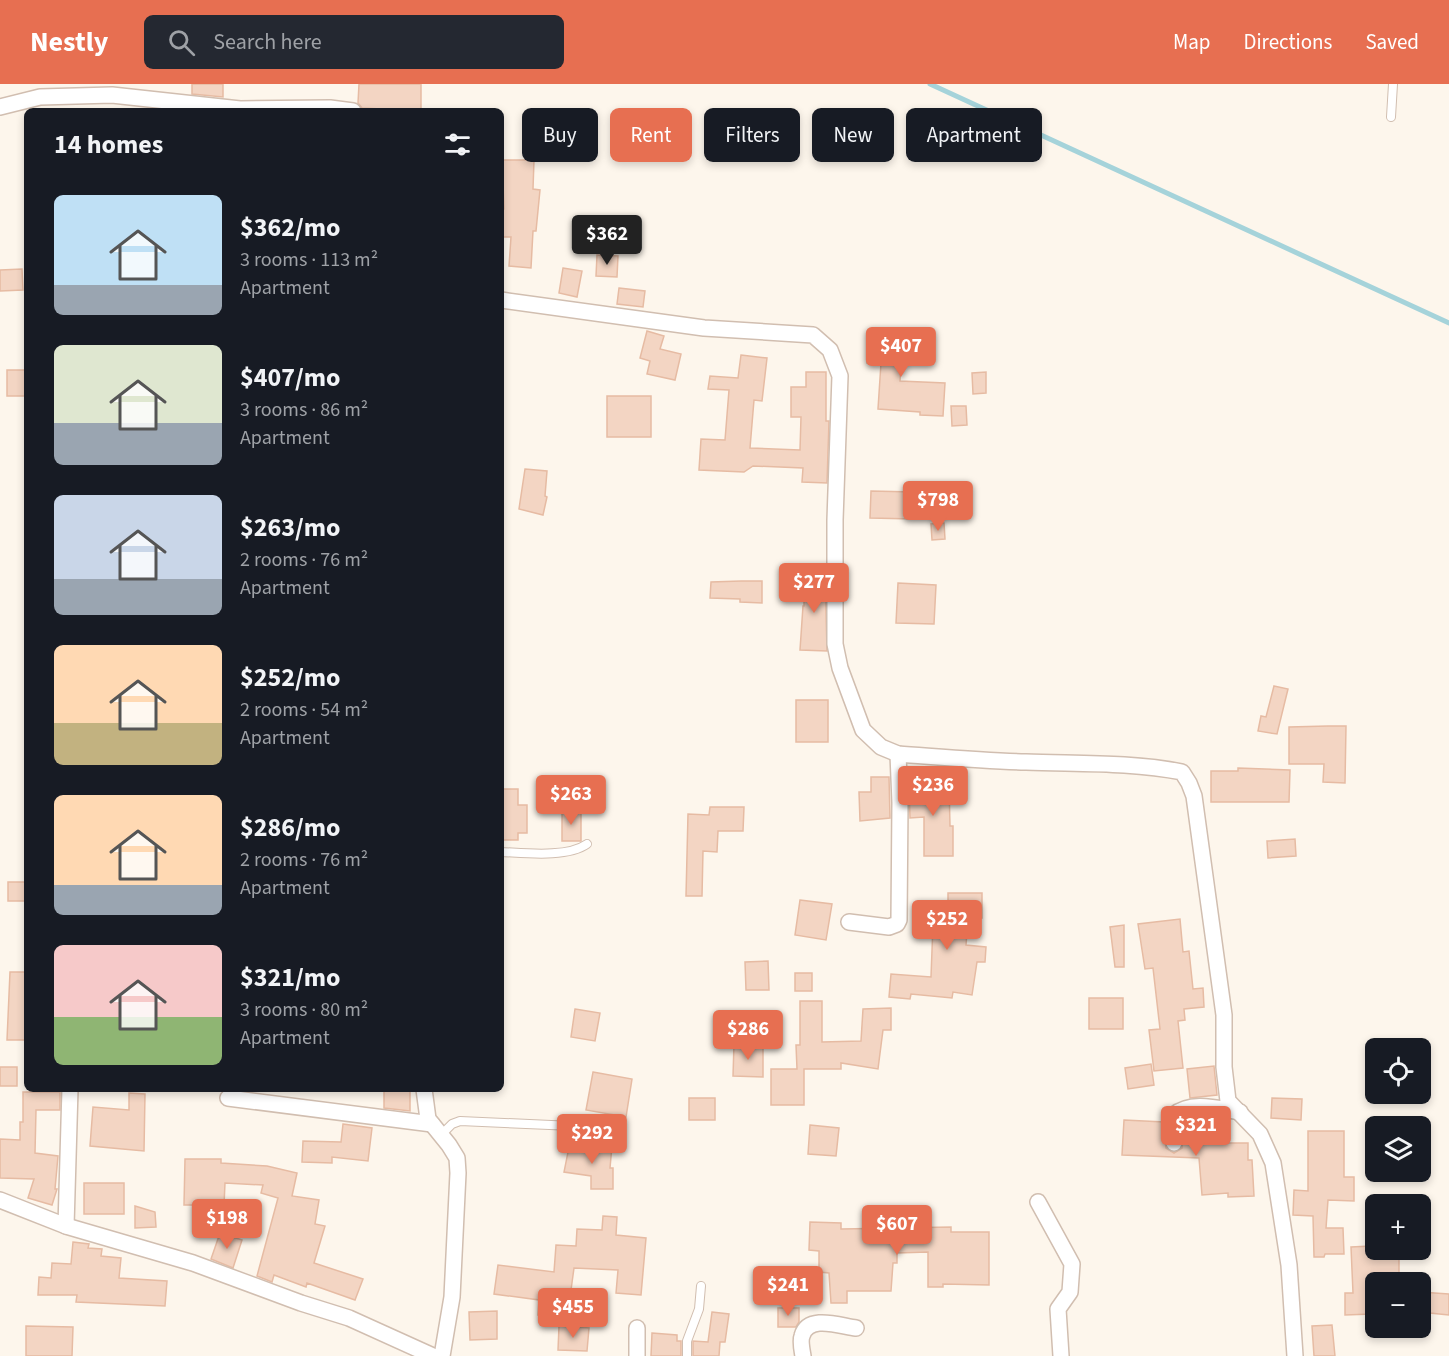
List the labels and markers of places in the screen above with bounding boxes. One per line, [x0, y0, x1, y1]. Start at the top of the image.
pin: $362 [571, 215, 643, 266]
pin: $407 [865, 327, 937, 378]
pin: $798 [902, 481, 974, 532]
pin: $277 [778, 563, 850, 614]
pin: $236 [897, 766, 969, 817]
pin: $263 [535, 775, 607, 826]
pin: $252 [911, 900, 983, 951]
pin: $286 [712, 1010, 784, 1061]
pin: $321 [1160, 1106, 1232, 1157]
pin: $292 [556, 1114, 628, 1165]
pin: $198 [191, 1199, 263, 1250]
pin: $607 [861, 1205, 933, 1256]
pin: $241 [752, 1266, 824, 1317]
pin: $455 [537, 1288, 609, 1339]

